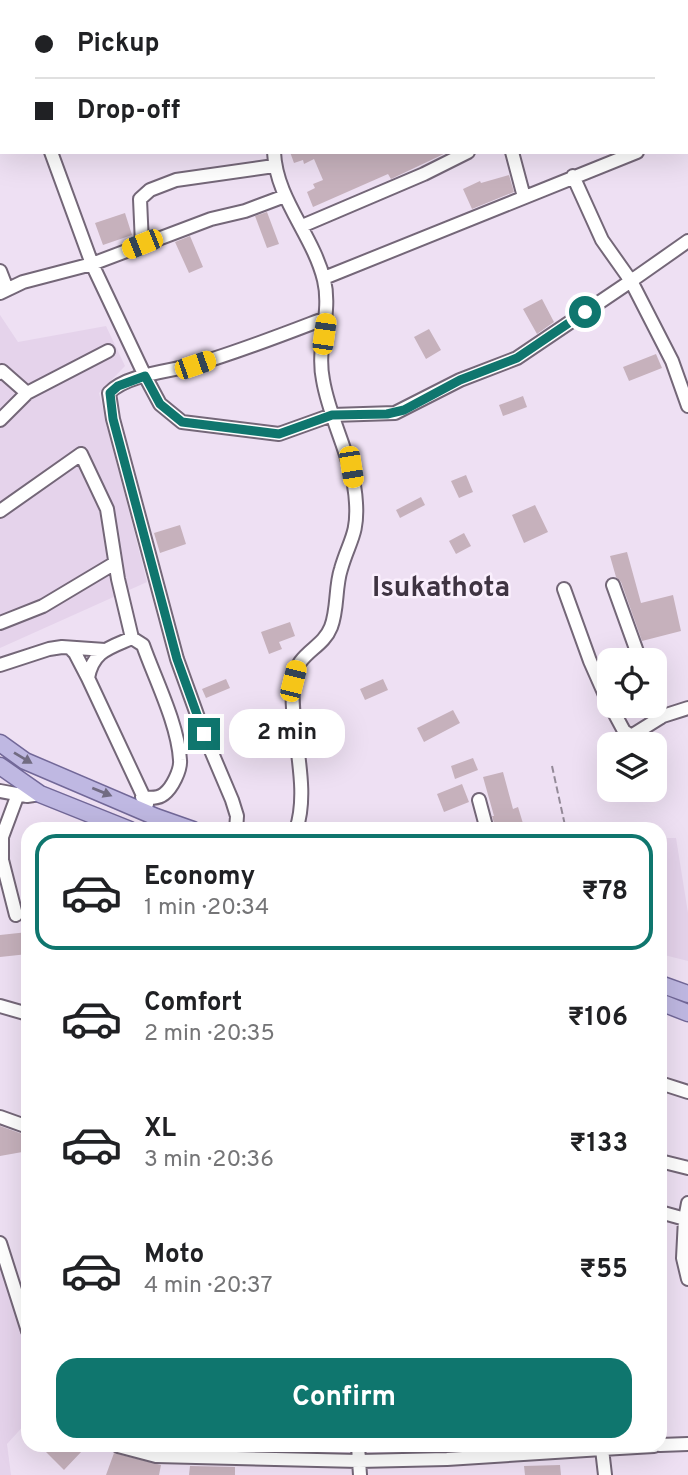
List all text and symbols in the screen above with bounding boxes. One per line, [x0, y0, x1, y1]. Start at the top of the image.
text: Pickup [77, 28, 160, 61]
text: Drop-off [77, 95, 180, 128]
car [119, 226, 166, 262]
route start [569, 296, 601, 328]
car [311, 312, 338, 356]
car [172, 348, 219, 382]
car [338, 445, 365, 489]
district label: Isukathota [372, 571, 510, 607]
map controls [597, 648, 667, 802]
button: locate [597, 648, 667, 718]
car [278, 658, 309, 704]
callout: 2 min [228, 710, 344, 758]
route end [188, 718, 220, 750]
text: 2 min [257, 719, 317, 748]
button: layers [597, 732, 667, 802]
one-way arrow [13, 752, 32, 764]
one-way arrow [92, 787, 113, 798]
icon: car [60, 861, 123, 924]
text: Economy [144, 861, 255, 894]
text: ₹78 [581, 876, 628, 909]
text: 1 min · 20:34 [144, 894, 269, 923]
icon: car [60, 987, 123, 1050]
text: Comfort [144, 987, 242, 1020]
text: ₹106 [567, 1002, 628, 1035]
text: 2 min · 20:35 [144, 1020, 275, 1049]
icon: car [60, 1113, 123, 1176]
text: XL [144, 1113, 176, 1146]
text: ₹133 [569, 1128, 628, 1161]
text: 3 min · 20:36 [144, 1146, 274, 1175]
icon: car [60, 1239, 123, 1302]
text: Moto [144, 1239, 204, 1272]
text: ₹55 [579, 1254, 628, 1287]
text: 4 min · 20:37 [144, 1272, 272, 1301]
button: Confirm [56, 1358, 632, 1438]

